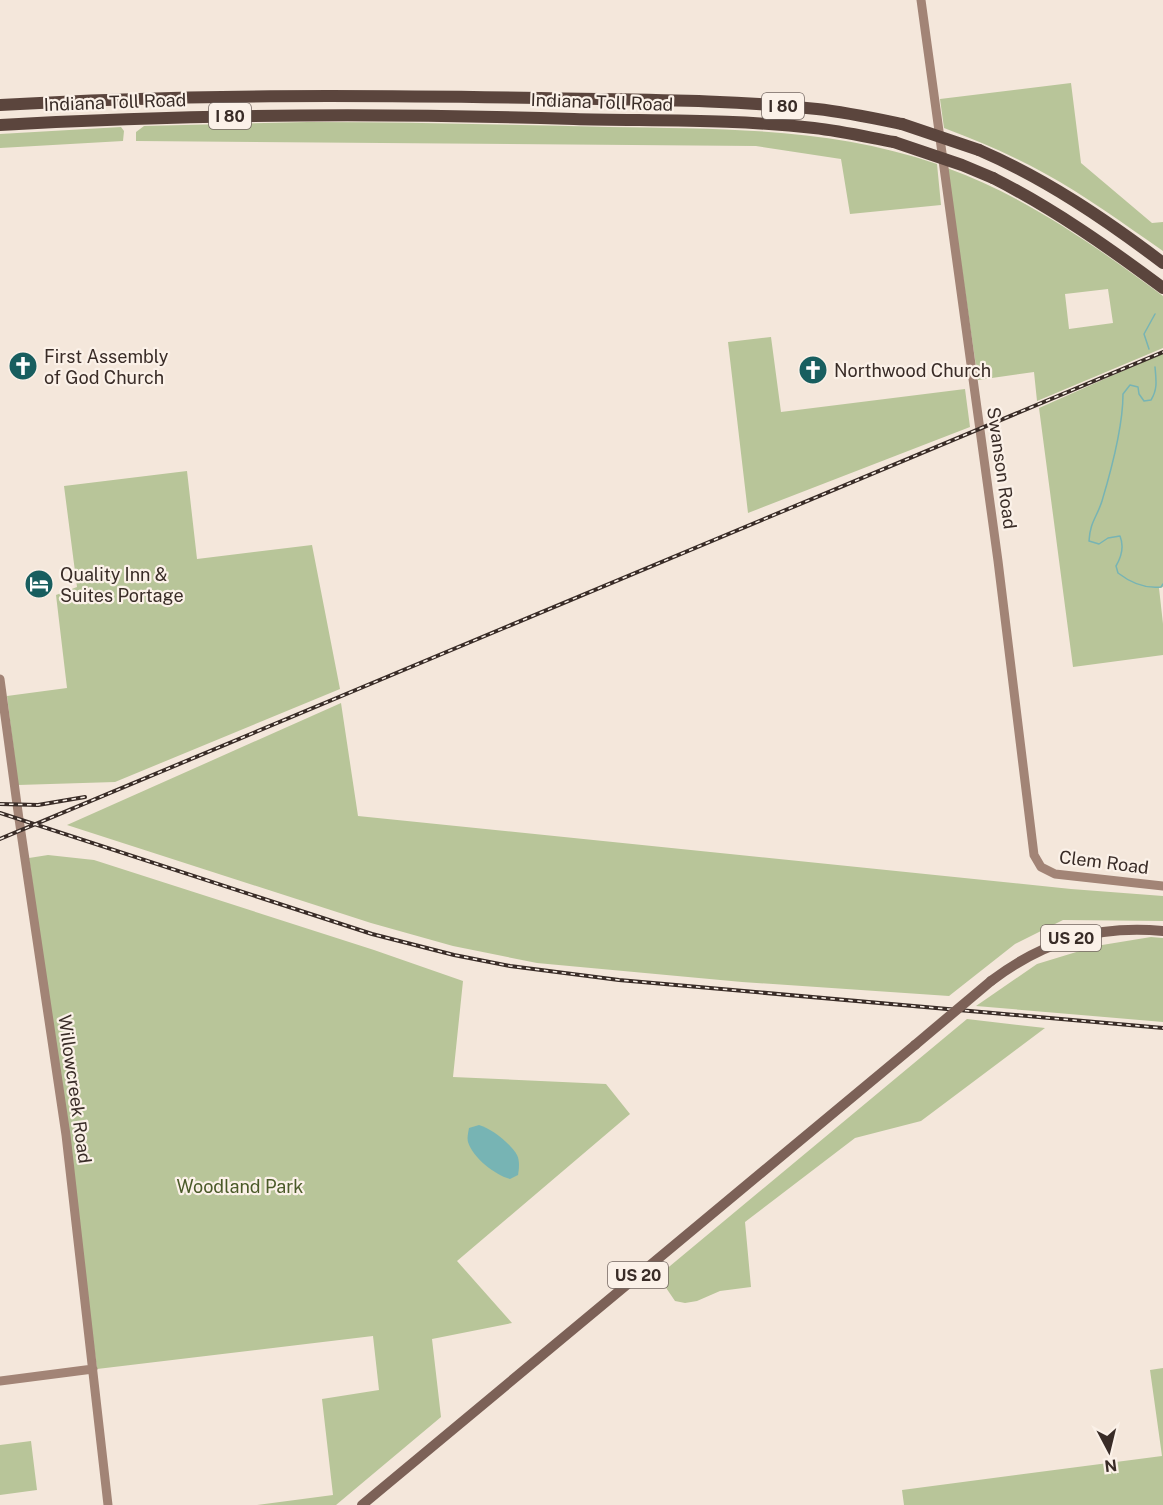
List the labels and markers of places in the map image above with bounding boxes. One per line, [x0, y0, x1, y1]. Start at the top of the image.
place label: First Assembly of God Church [44, 346, 169, 388]
church icon: First Assembly of God Church [7, 350, 39, 382]
church icon: Northwood Church [797, 354, 829, 386]
place label: Northwood Church [834, 360, 991, 381]
place label: Quality Inn & Suites Portage [60, 564, 184, 606]
hotel icon: Quality Inn & Suites Portage [23, 568, 55, 600]

